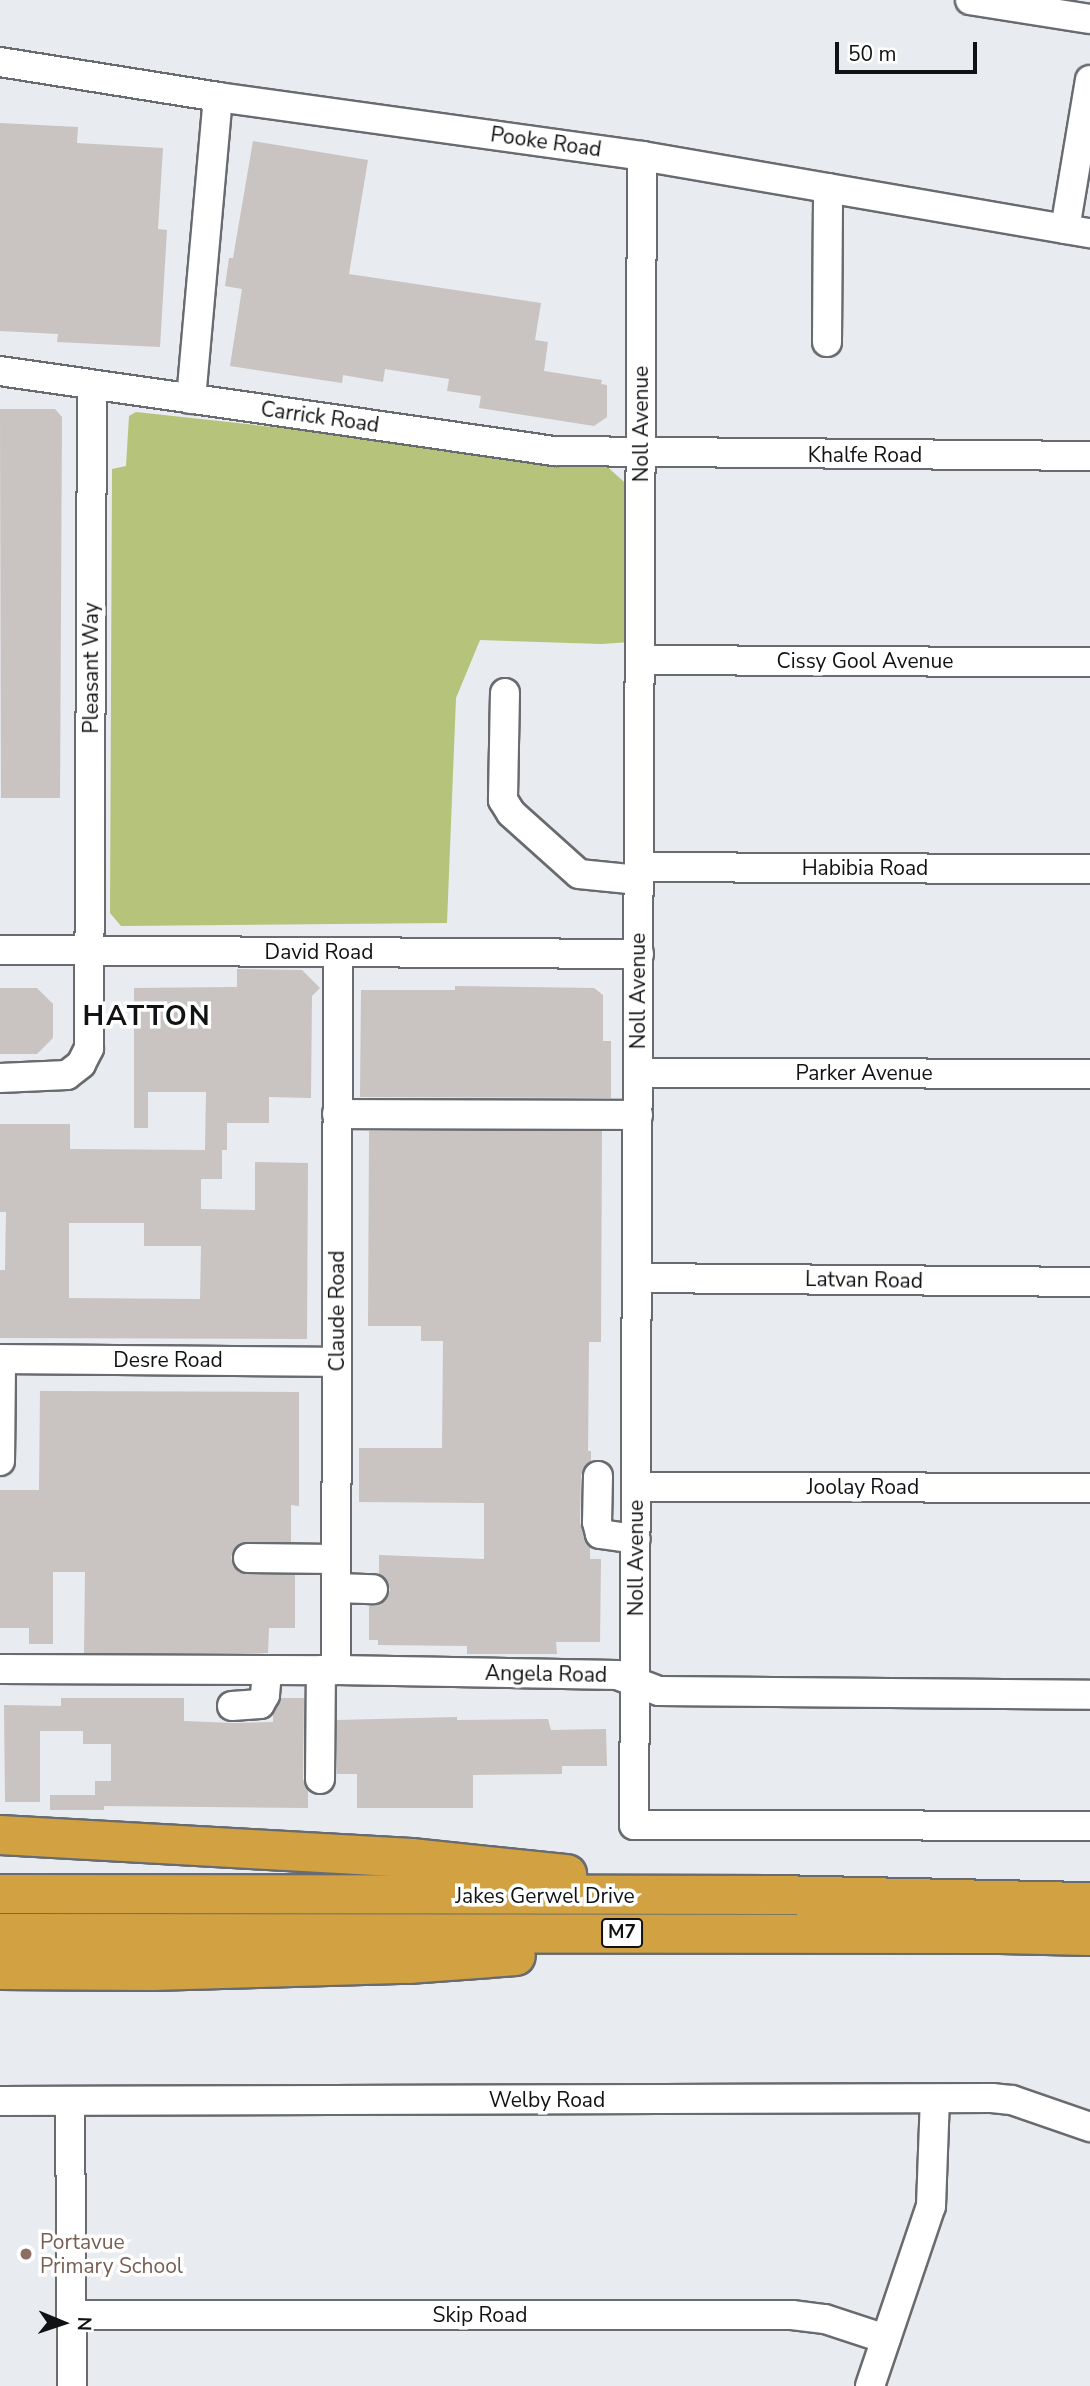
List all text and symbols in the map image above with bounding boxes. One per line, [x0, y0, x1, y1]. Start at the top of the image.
scale bar [838, 28, 980, 72]
text: 50 m [848, 40, 897, 68]
street label: Pooke Road [489, 122, 603, 162]
street label: Noll Avenue [628, 366, 654, 482]
street label: Carrick Road [259, 396, 381, 438]
street label: Khalfe Road [808, 442, 922, 468]
street label: Pleasant Way [78, 602, 104, 734]
street label: Cissy Gool Avenue [777, 648, 953, 674]
street label: Habibia Road [802, 855, 928, 881]
street label: Noll Avenue [625, 933, 651, 1049]
street label: David Road [265, 939, 373, 965]
district label: HATTON [83, 999, 211, 1033]
street label: Parker Avenue [795, 1060, 933, 1086]
street label: Claude Road [324, 1251, 350, 1371]
street label: Latvan Road [805, 1266, 923, 1294]
street label: Desre Road [113, 1347, 223, 1373]
street label: Joolay Road [807, 1474, 919, 1500]
street label: Noll Avenue [623, 1500, 649, 1616]
street label: Angela Road [485, 1660, 607, 1688]
street label: Jakes Gerwel Drive [455, 1883, 635, 1909]
road number: M7 [601, 1918, 643, 1949]
street label: Welby Road [489, 2087, 605, 2113]
place label: Portavue Primary School [40, 2229, 183, 2279]
marker: Portavue Primary School [18, 2246, 34, 2262]
north arrow [28, 2288, 98, 2358]
street label: Skip Road [433, 2302, 527, 2328]
text: N [71, 2316, 97, 2331]

